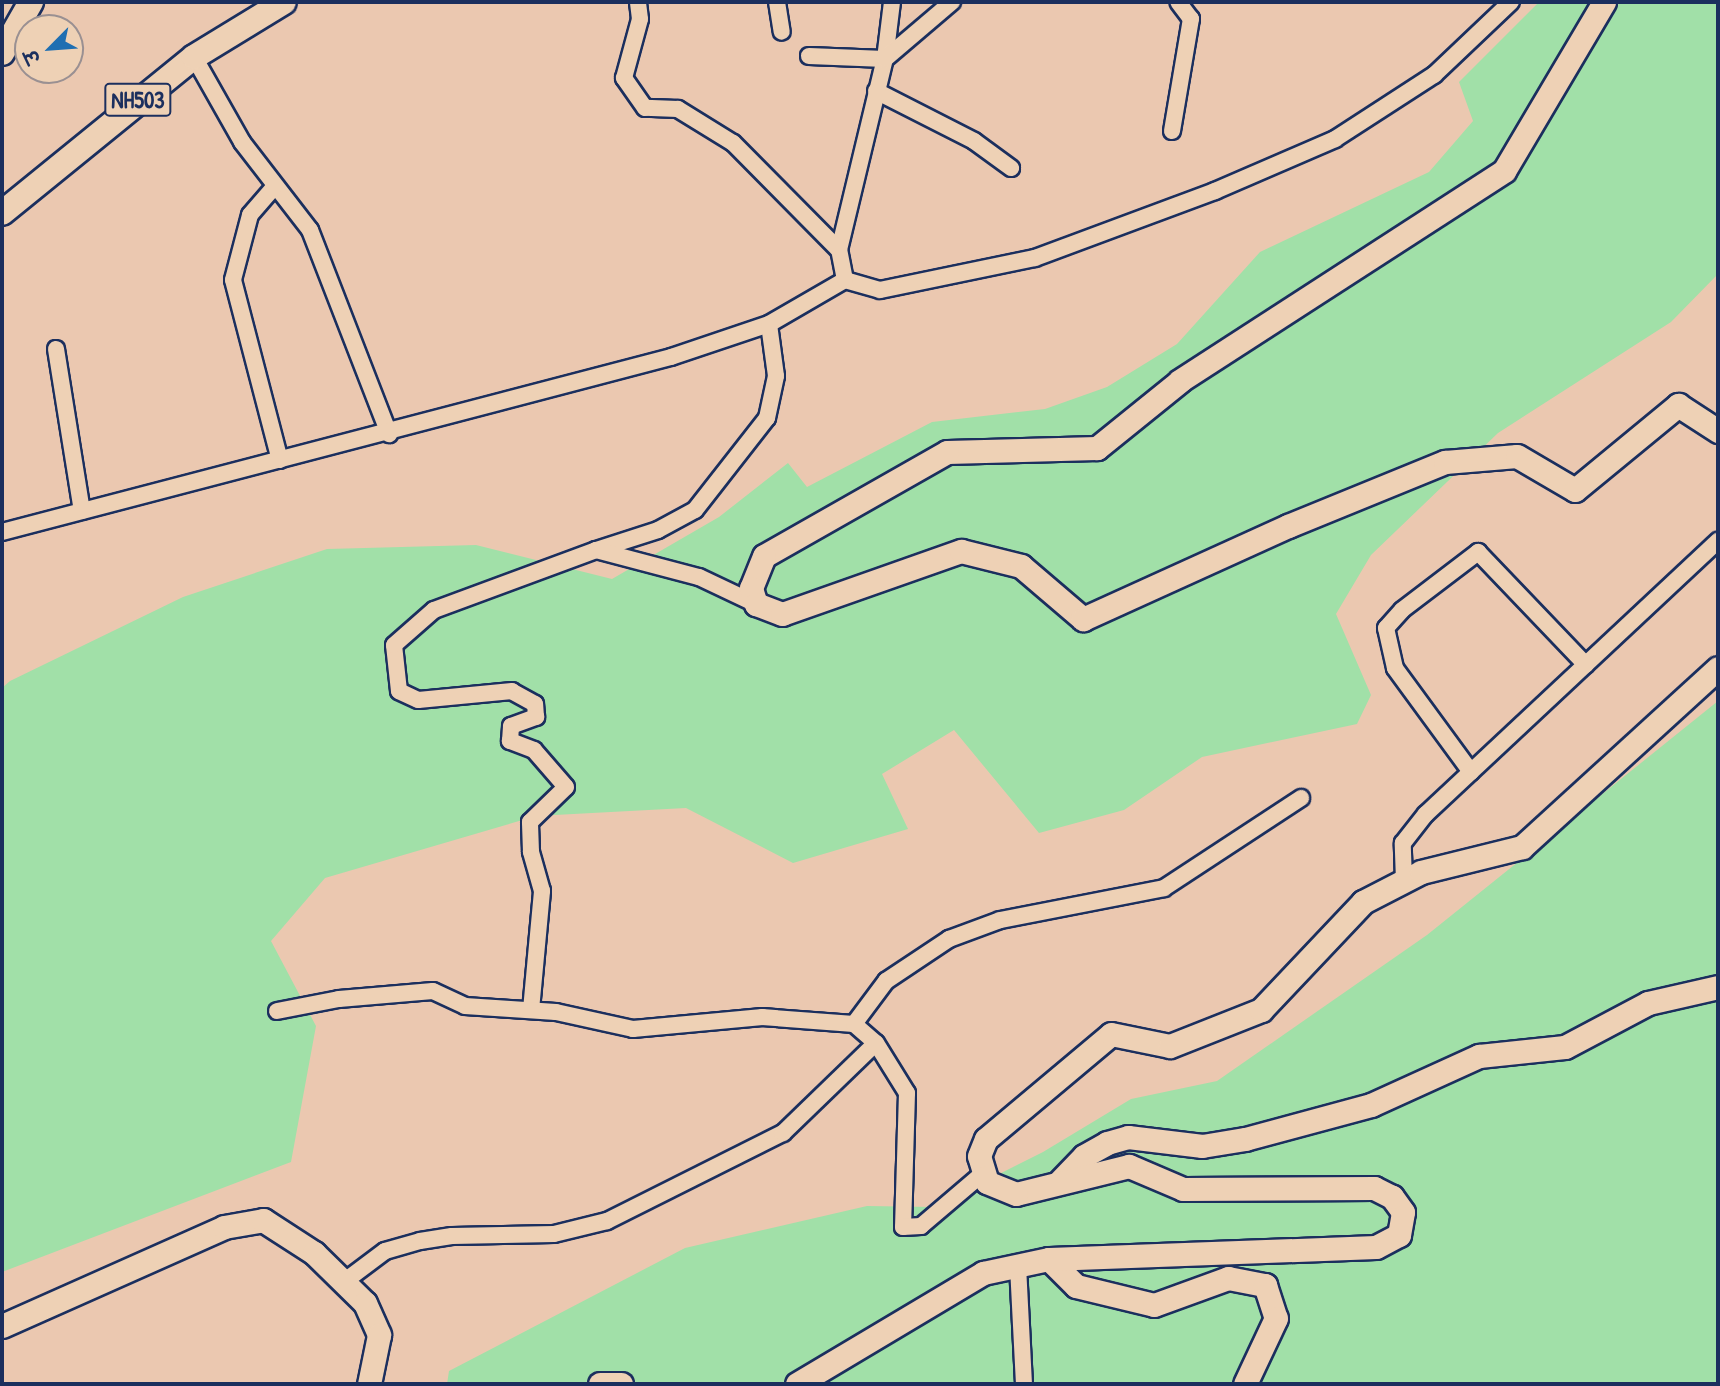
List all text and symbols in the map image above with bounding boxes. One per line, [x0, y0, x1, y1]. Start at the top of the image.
north arrow [14, 14, 84, 84]
text: उ [17, 46, 46, 68]
road number: NH503 [103, 80, 173, 120]

